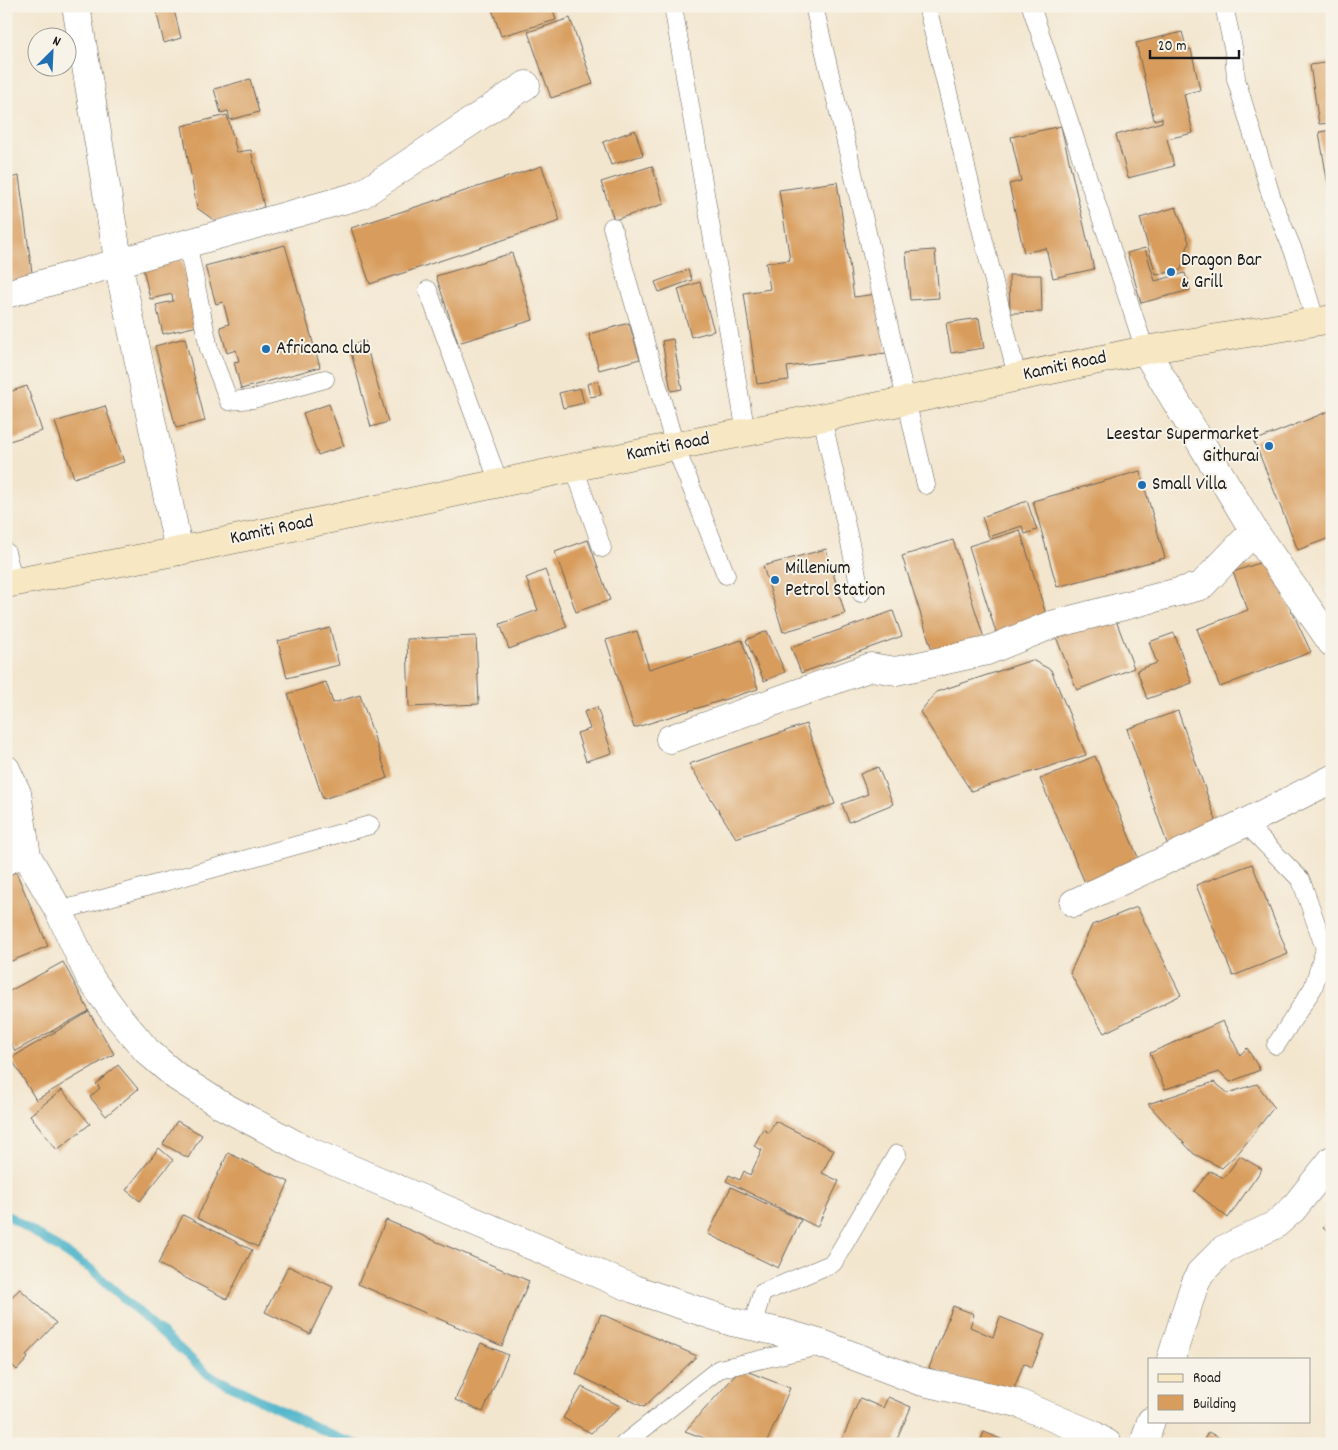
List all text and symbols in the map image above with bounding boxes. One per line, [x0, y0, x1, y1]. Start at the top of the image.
north arrow [28, 28, 78, 78]
scale bar [1150, 28, 1239, 60]
text: N [49, 31, 64, 53]
text: 20 m [1158, 36, 1186, 58]
place label: Dragon Bar & Grill [1181, 248, 1262, 297]
marker: Dragon Bar & Grill [1165, 266, 1177, 278]
place label: Africana club [276, 336, 371, 363]
marker: Africana club [260, 343, 272, 355]
street label: Kamiti Road [1021, 345, 1109, 389]
place label: Leestar Supermarket Githurai [1106, 422, 1260, 471]
street label: Kamiti Road [624, 427, 712, 469]
marker: Leestar Supermarket Githurai [1263, 440, 1275, 452]
place label: Small Villa [1152, 472, 1227, 499]
marker: Small Villa [1136, 479, 1148, 491]
street label: Kamiti Road [228, 509, 316, 553]
place label: Millenium Petrol Station [785, 556, 885, 605]
marker: Millenium Petrol Station [769, 574, 781, 586]
legend [1148, 1358, 1310, 1422]
text: Road [1193, 1368, 1221, 1390]
text: Building [1193, 1394, 1236, 1416]

